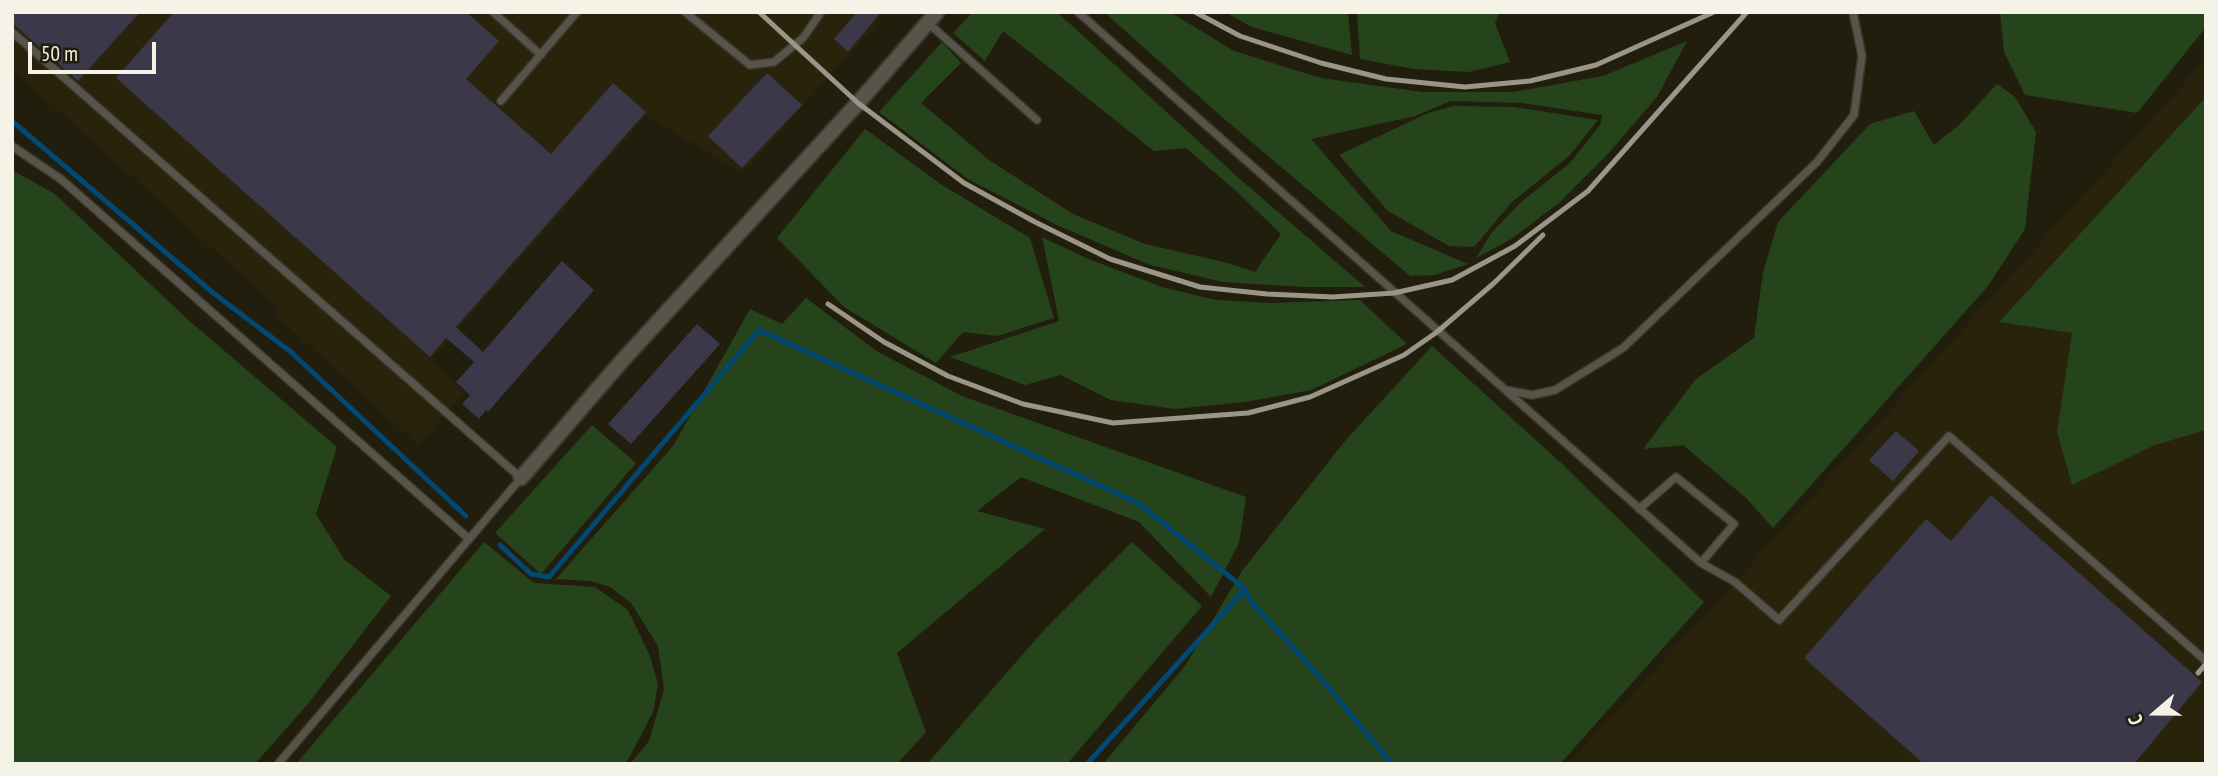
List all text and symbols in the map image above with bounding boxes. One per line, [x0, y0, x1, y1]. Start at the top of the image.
scale bar [32, 28, 159, 72]
text: 50 m [41, 40, 78, 67]
north arrow [2120, 678, 2190, 748]
text: С [2123, 712, 2148, 728]

